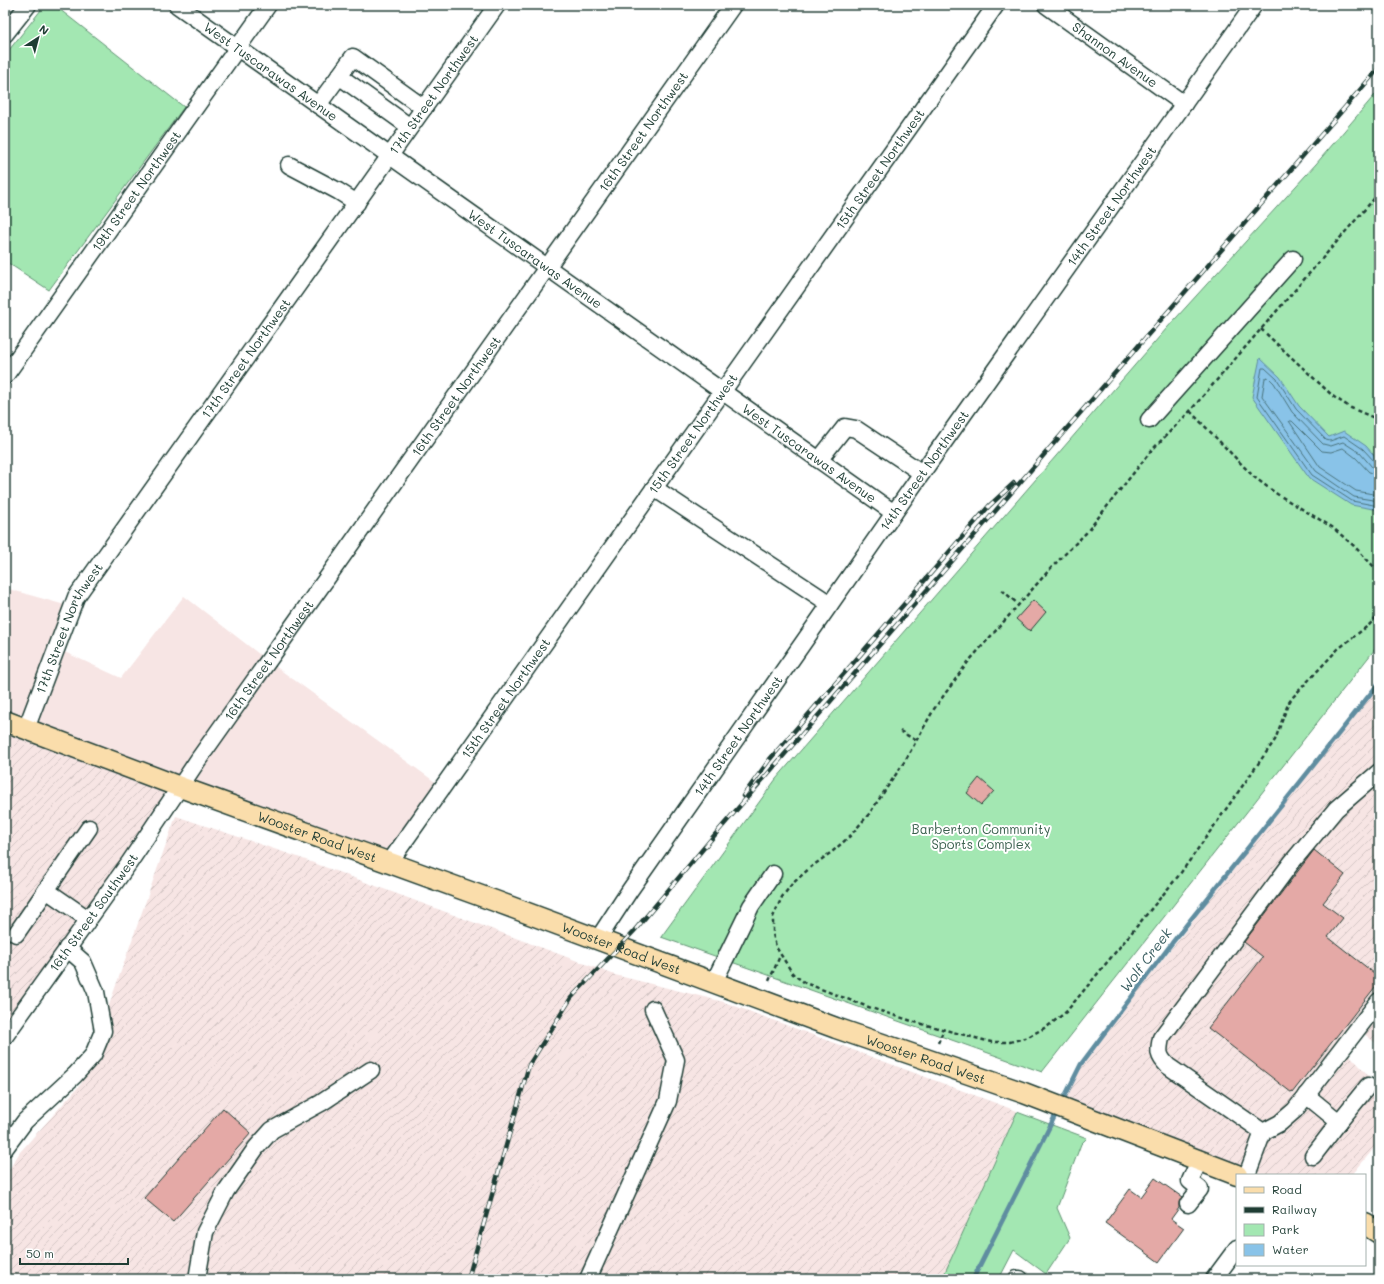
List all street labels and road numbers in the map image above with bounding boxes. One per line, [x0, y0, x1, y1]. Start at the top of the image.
street label: West Tuscarawas Avenue [201, 18, 342, 124]
street label: Shannon Avenue [1069, 18, 1161, 91]
street label: 17th Street Northwest [385, 31, 482, 157]
street label: 16th Street Northwest [594, 68, 692, 195]
street label: 15th Street Northwest [831, 105, 928, 232]
street label: 19th Street Northwest [87, 127, 184, 254]
street label: 14th Street Northwest [1063, 142, 1160, 269]
street label: West Tuscarawas Avenue [465, 205, 606, 312]
street label: 17th Street Northwest [197, 295, 294, 421]
street label: 16th Street Northwest [407, 332, 504, 459]
street label: 15th Street Northwest [644, 370, 741, 497]
street label: West Tuscarawas Avenue [739, 399, 880, 506]
street label: 14th Street Northwest [875, 406, 972, 534]
street label: 17th Street Northwest [31, 559, 106, 696]
street label: 16th Street Northwest [220, 596, 317, 724]
street label: 15th Street Northwest [457, 634, 554, 761]
street label: 14th Street Northwest [690, 671, 786, 799]
street label: Wooster Road West [255, 807, 380, 866]
street label: 16th Street Southwest [45, 849, 141, 975]
street label: Wooster Road West [560, 918, 684, 978]
street label: Wooster Road West [864, 1030, 989, 1087]

